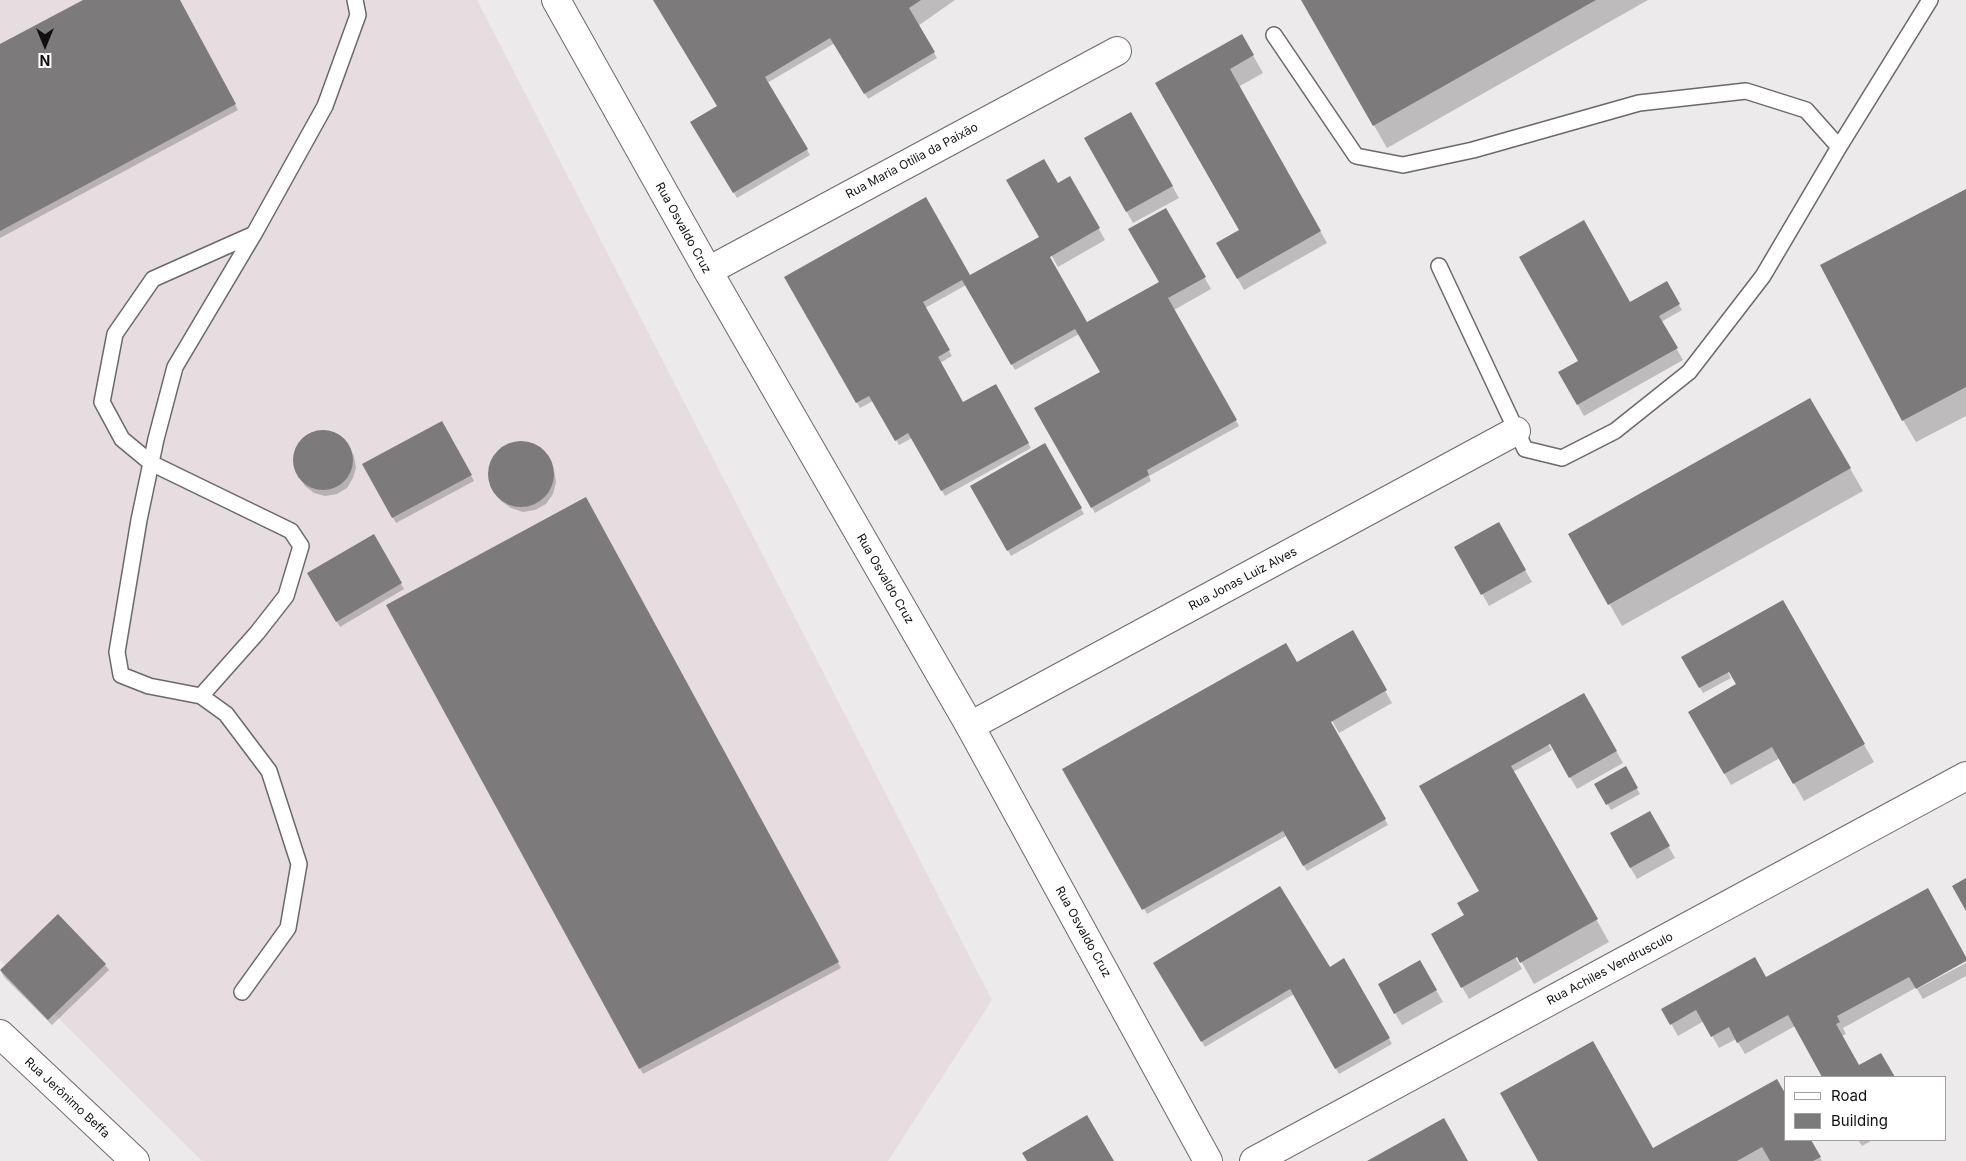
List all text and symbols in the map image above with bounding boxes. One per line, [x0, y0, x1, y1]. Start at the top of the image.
north arrow [20, 20, 70, 70]
text: N [40, 52, 50, 69]
street label: Rua Maria Otília da Paixão [844, 120, 980, 202]
street label: Rua Osvaldo Cruz [652, 180, 714, 276]
street label: Rua Osvaldo Cruz [853, 531, 917, 627]
street label: Rua Jonas Luiz Alves [1186, 544, 1300, 614]
street label: Rua Osvaldo Cruz [1052, 884, 1114, 980]
street label: Rua Achiles Vendrusculo [1544, 930, 1676, 1008]
street label: Rua Jerônimo Beffa [21, 1055, 113, 1141]
legend [1784, 1076, 1946, 1141]
text: Road [1831, 1086, 1867, 1105]
text: Building [1831, 1111, 1888, 1130]

